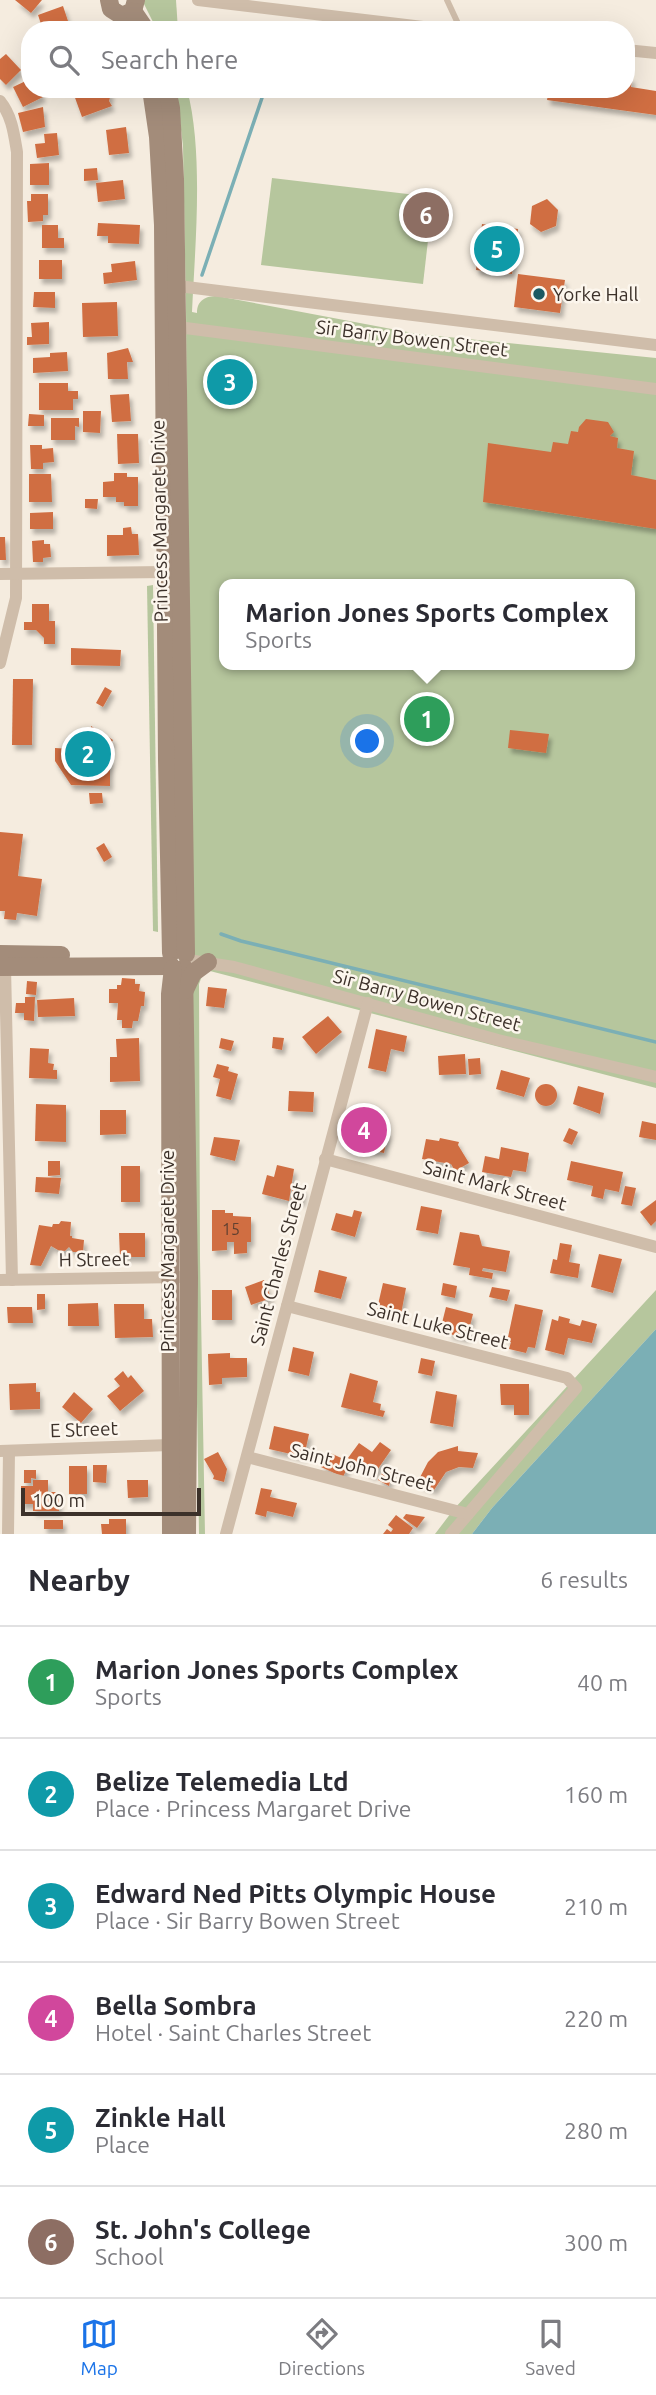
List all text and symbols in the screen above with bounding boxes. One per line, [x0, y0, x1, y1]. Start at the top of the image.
search box [21, 21, 635, 98]
icon: search [45, 41, 83, 79]
text: Search here [101, 45, 238, 74]
pin: 6 [403, 189, 449, 241]
pin: 5 [474, 223, 520, 275]
place label: Yorke Hall [553, 283, 639, 305]
marker: Yorke Hall [531, 286, 547, 302]
street label: Sir Barry Bowen Street [315, 315, 510, 361]
pin: 3 [207, 356, 253, 408]
street label: Princess Margaret Drive [146, 419, 172, 623]
popup [219, 579, 635, 670]
text: Marion Jones Sports Complex [245, 598, 609, 627]
text: Sports [245, 627, 312, 652]
pin: 1 [404, 693, 450, 745]
your location [350, 724, 384, 758]
pin: 2 [65, 728, 111, 780]
street label: Sir Barry Bowen Street [331, 964, 524, 1036]
pin: 4 [341, 1104, 387, 1156]
street label: Princess Margaret Drive [156, 1150, 178, 1352]
street label: Saint Mark Street [421, 1155, 570, 1215]
street label: Saint Charles Street [246, 1180, 310, 1348]
house number: 15 [222, 1220, 240, 1238]
street label: H Street [58, 1247, 130, 1271]
street label: Saint Luke Street [365, 1297, 511, 1353]
street label: E Street [50, 1417, 119, 1441]
street label: Saint John Street [288, 1439, 436, 1496]
scale bar [21, 1485, 201, 1517]
text: 100 m [32, 1489, 85, 1511]
text: Nearby [28, 1563, 130, 1597]
text: 6 results [540, 1567, 628, 1592]
text: Marion Jones Sports Complex [95, 1655, 458, 1684]
text: 1 [45, 1670, 57, 1695]
text: 40 m [577, 1670, 628, 1695]
text: Sports [95, 1684, 162, 1709]
text: Belize Telemedia Ltd [95, 1767, 349, 1796]
text: 2 [45, 1782, 57, 1807]
text: 160 m [564, 1782, 628, 1807]
text: Place · Princess Margaret Drive [95, 1796, 412, 1821]
text: Edward Ned Pitts Olympic House [95, 1879, 496, 1908]
text: 3 [45, 1894, 57, 1919]
text: 210 m [564, 1894, 628, 1919]
text: Place · Sir Barry Bowen Street [95, 1908, 400, 1933]
text: Bella Sombra [95, 1991, 257, 2020]
text: 4 [45, 2006, 57, 2031]
text: 220 m [564, 2006, 628, 2031]
text: Hotel · Saint Charles Street [95, 2020, 371, 2045]
text: Zinkle Hall [95, 2103, 226, 2132]
text: 5 [45, 2118, 57, 2143]
text: 280 m [564, 2118, 628, 2143]
text: Place [95, 2132, 150, 2157]
text: St. John's College [95, 2215, 311, 2244]
text: 6 [45, 2230, 57, 2255]
text: 300 m [564, 2230, 628, 2255]
text: School [95, 2244, 164, 2269]
tab: Map [80, 2315, 118, 2379]
tab: Directions [278, 2315, 365, 2379]
tab: Saved [525, 2315, 576, 2379]

